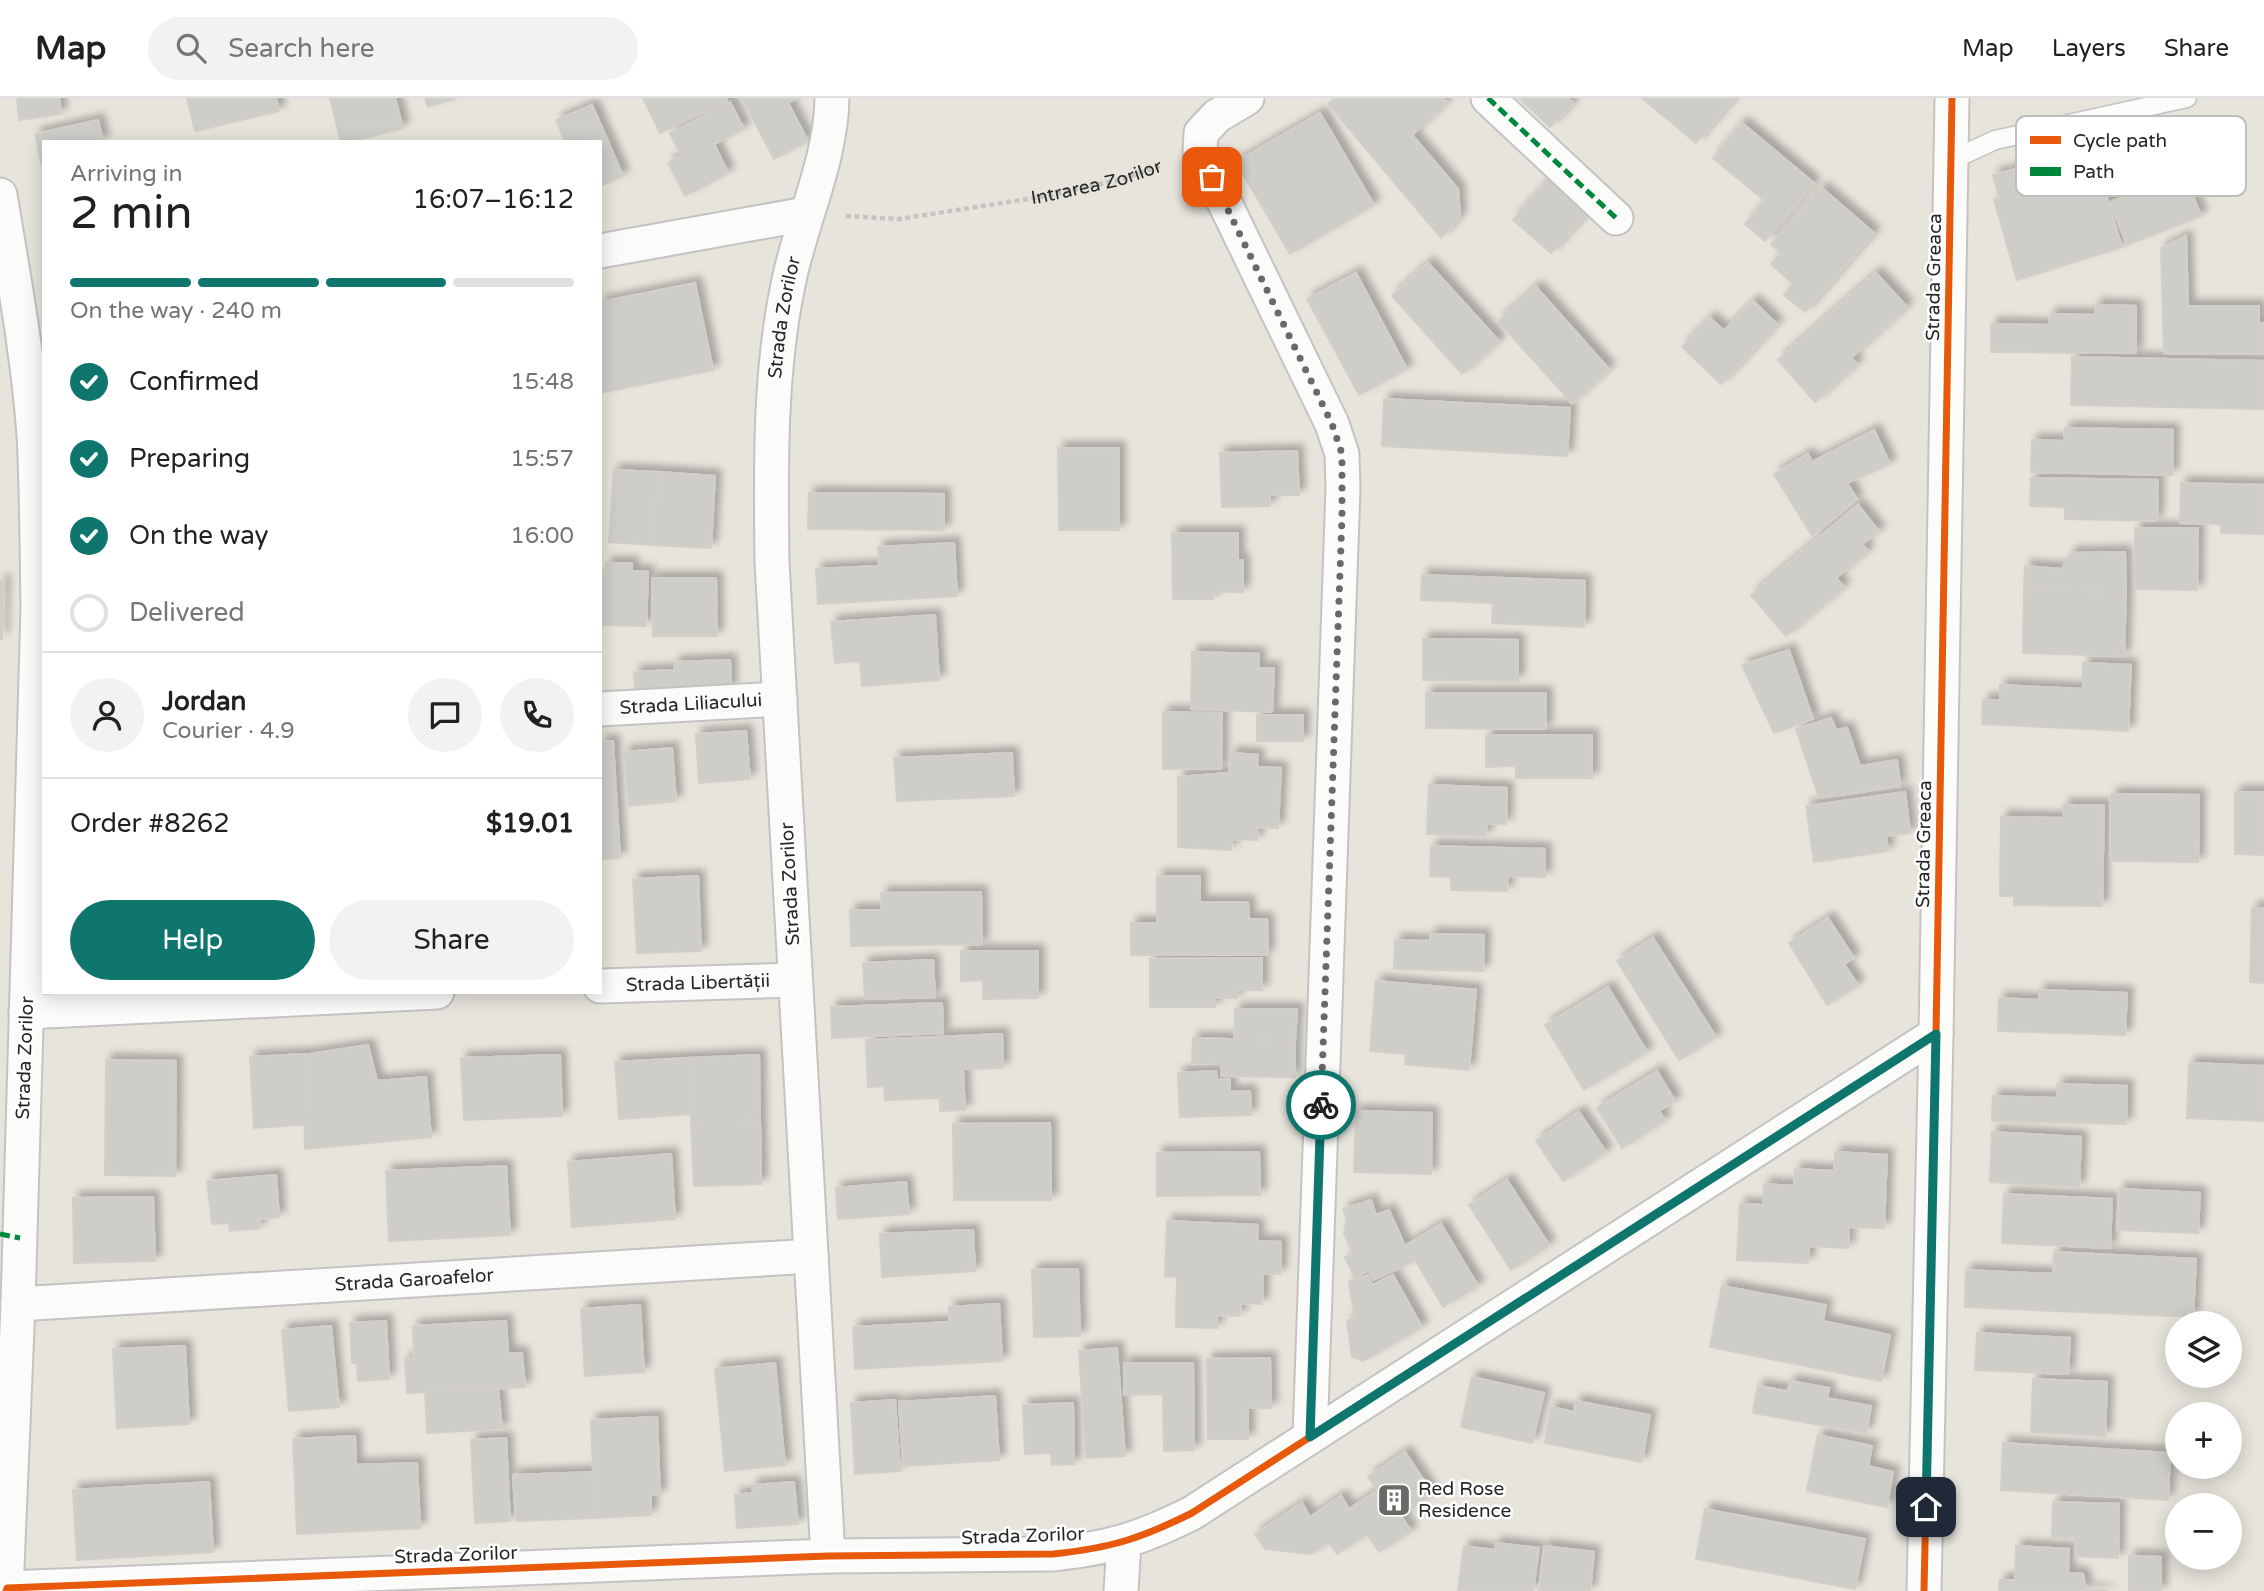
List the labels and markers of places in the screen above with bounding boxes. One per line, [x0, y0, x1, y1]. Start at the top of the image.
pin [1182, 147, 1242, 207]
pin [1896, 1477, 1956, 1537]
place label: Red Rose Residence [1418, 1478, 1511, 1522]
building icon: Red Rose Residence [1375, 1481, 1413, 1519]

